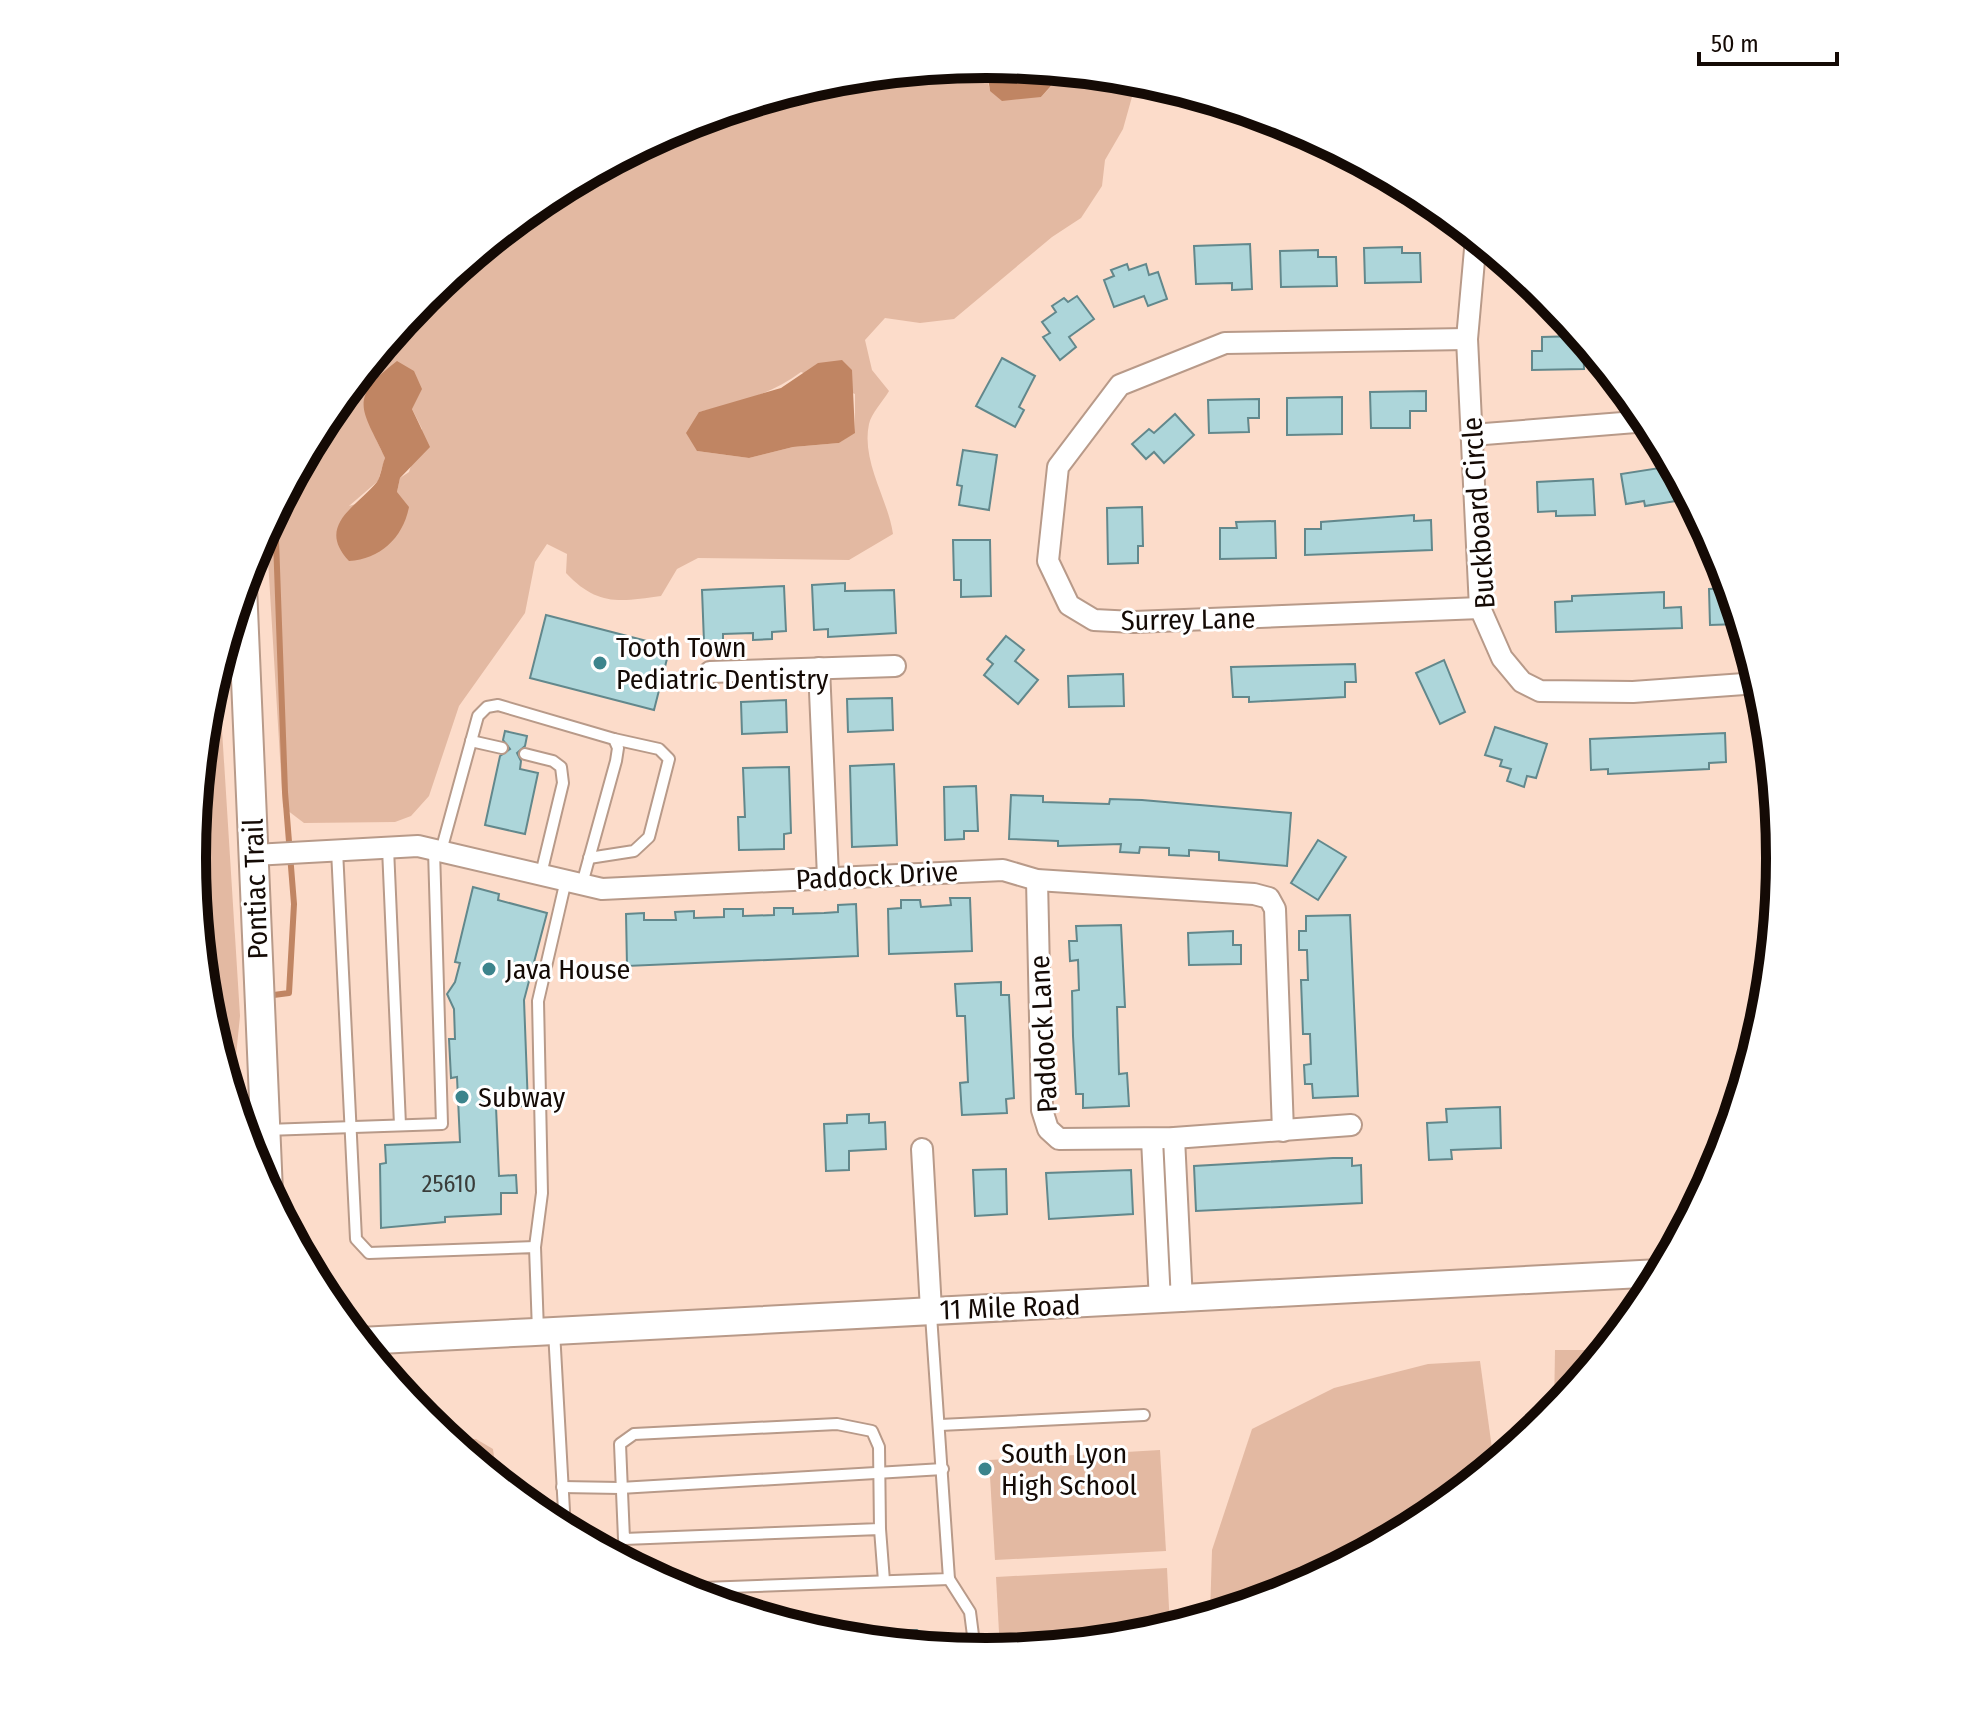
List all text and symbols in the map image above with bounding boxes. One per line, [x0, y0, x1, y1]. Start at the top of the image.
scale bar [1699, 16, 1837, 66]
text: 50 m [1711, 30, 1759, 58]
street label: Buckboard Circle [1455, 416, 1502, 610]
street label: Surrey Lane [1120, 602, 1256, 637]
place label: Tooth Town Pediatric Dentistry [616, 631, 829, 696]
marker: Tooth Town Pediatric Dentistry [591, 654, 609, 672]
street label: Pontiac Trail [237, 818, 274, 960]
street label: Paddock Drive [795, 855, 959, 896]
place label: Java House [505, 953, 630, 986]
street label: Paddock Lane [1023, 954, 1064, 1114]
marker: Java House [480, 960, 498, 978]
place label: Subway [478, 1081, 566, 1114]
marker: Subway [453, 1088, 471, 1106]
house number: 25610 [422, 1170, 476, 1198]
street label: 11 Mile Road [939, 1289, 1081, 1326]
place label: South Lyon High School [1001, 1437, 1137, 1502]
marker: South Lyon High School [976, 1460, 994, 1478]

